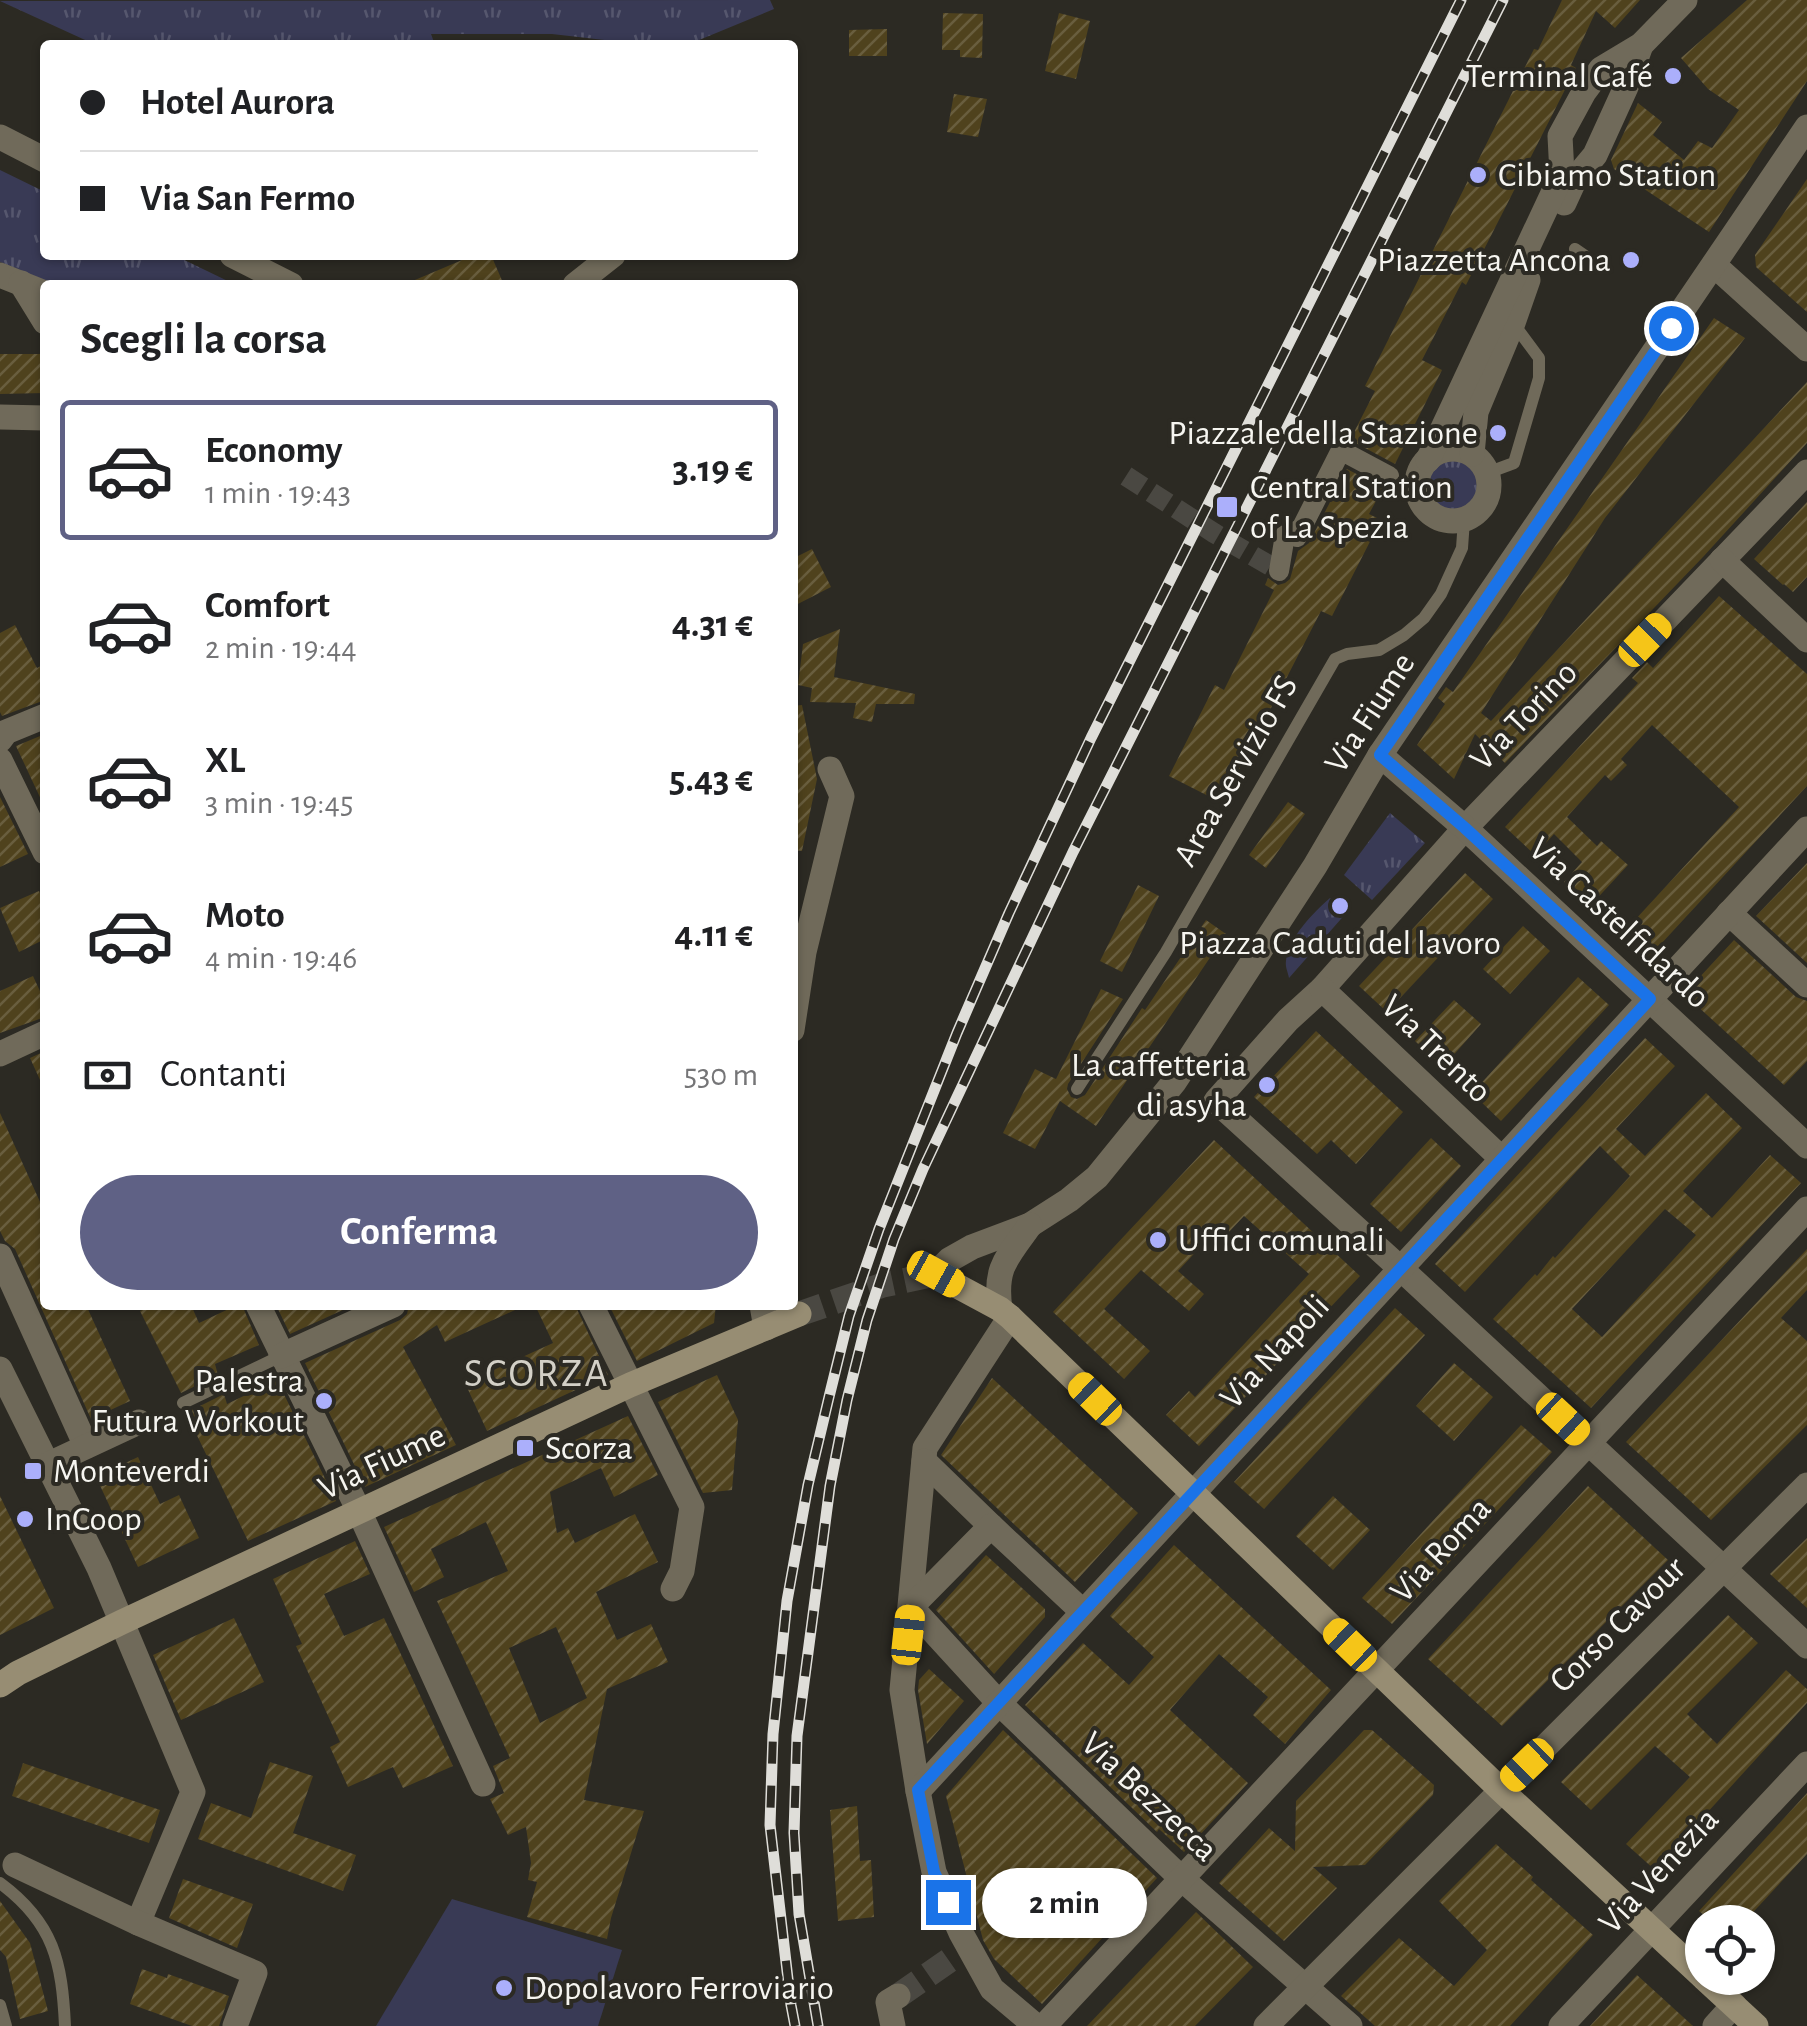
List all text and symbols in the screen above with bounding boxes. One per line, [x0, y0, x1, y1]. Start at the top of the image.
place label: Terminal Café [1465, 59, 1653, 94]
marker: Terminal Café [1662, 65, 1684, 87]
text: Hotel Aurora [140, 84, 335, 122]
place label: Cibiamo Station [1498, 158, 1716, 193]
marker: Cibiamo Station [1467, 164, 1489, 186]
text: Via San Fermo [140, 180, 355, 218]
place label: Piazzetta Ancona [1377, 243, 1611, 278]
marker: Piazzetta Ancona [1620, 249, 1642, 271]
route start [1649, 306, 1694, 351]
text: Scegli la corsa [80, 317, 327, 362]
place label: Piazzale della Stazione [1168, 416, 1478, 451]
marker: Piazzale della Stazione [1487, 422, 1509, 444]
icon: car [85, 425, 175, 515]
text: Economy [205, 432, 343, 470]
text: 3.19 € [672, 451, 753, 489]
place label: Central Station of La Spezia [1250, 470, 1453, 545]
text: 1 min · 19:43 [205, 477, 351, 509]
marker: Central Station of La Spezia [1214, 494, 1240, 520]
icon: car [85, 580, 175, 670]
text: Comfort [205, 587, 330, 625]
text: 4.31 € [672, 606, 753, 644]
car [1613, 608, 1677, 672]
text: 2 min · 19:44 [205, 632, 357, 664]
street label: Via Fiume [1318, 647, 1422, 779]
street label: Via Torino [1464, 655, 1584, 777]
street label: Area Servizio FS [1167, 670, 1305, 872]
icon: car [85, 735, 175, 825]
text: XL [205, 742, 245, 780]
text: 5.43 € [669, 761, 753, 799]
text: 3 min · 19:45 [205, 787, 353, 819]
street label: Via Castelfidardo [1522, 831, 1716, 1015]
icon: car [85, 890, 175, 980]
marker: Piazza Caduti del lavoro [1329, 895, 1351, 917]
text: Moto [205, 897, 285, 935]
text: 4.11 € [674, 916, 753, 954]
place label: Piazza Caduti del lavoro [1179, 926, 1501, 961]
text: 4 min · 19:46 [205, 942, 357, 974]
street label: Via Trento [1374, 988, 1498, 1110]
icon: cash [80, 1048, 135, 1103]
place label: La caffetteria di asyha [1071, 1048, 1247, 1123]
text: Contanti [160, 1056, 287, 1094]
text: 530 m [684, 1059, 758, 1091]
marker: La caffetteria di asyha [1256, 1074, 1278, 1096]
button: Conferma [80, 1175, 758, 1290]
place label: Uffici comunali [1178, 1223, 1385, 1258]
marker: Uffici comunali [1147, 1229, 1169, 1251]
car [902, 1246, 970, 1302]
street label: Via Napoli [1214, 1288, 1336, 1416]
district label: SCORZA [464, 1354, 610, 1394]
place label: Palestra Futura Workout [92, 1364, 304, 1439]
car [1063, 1367, 1127, 1431]
car [1531, 1388, 1595, 1450]
marker: Palestra Futura Workout [313, 1390, 335, 1412]
street label: Via Fiume [313, 1418, 451, 1506]
place label: Scorza [545, 1431, 633, 1466]
marker: Scorza [514, 1437, 536, 1459]
place label: Monteverdi [53, 1454, 210, 1489]
marker: Monteverdi [22, 1460, 44, 1482]
street label: Via Roma [1384, 1491, 1498, 1609]
place label: InCoop [45, 1502, 142, 1537]
marker: InCoop [14, 1508, 36, 1530]
street label: Corso Cavour [1543, 1550, 1693, 1700]
car [890, 1604, 926, 1666]
car [1318, 1613, 1382, 1677]
street label: Via Bezzecca [1074, 1726, 1224, 1868]
car [1495, 1733, 1559, 1797]
street label: Via Venezia [1592, 1801, 1726, 1941]
callout: 2 min [983, 1867, 1148, 1937]
route end [926, 1880, 971, 1925]
text: 2 min [1029, 1887, 1100, 1919]
map controls [1685, 1905, 1775, 1995]
button: locate [1685, 1905, 1775, 1995]
place label: Dopolavoro Ferroviario [524, 1971, 834, 2006]
marker: Dopolavoro Ferroviario [493, 1977, 515, 1999]

